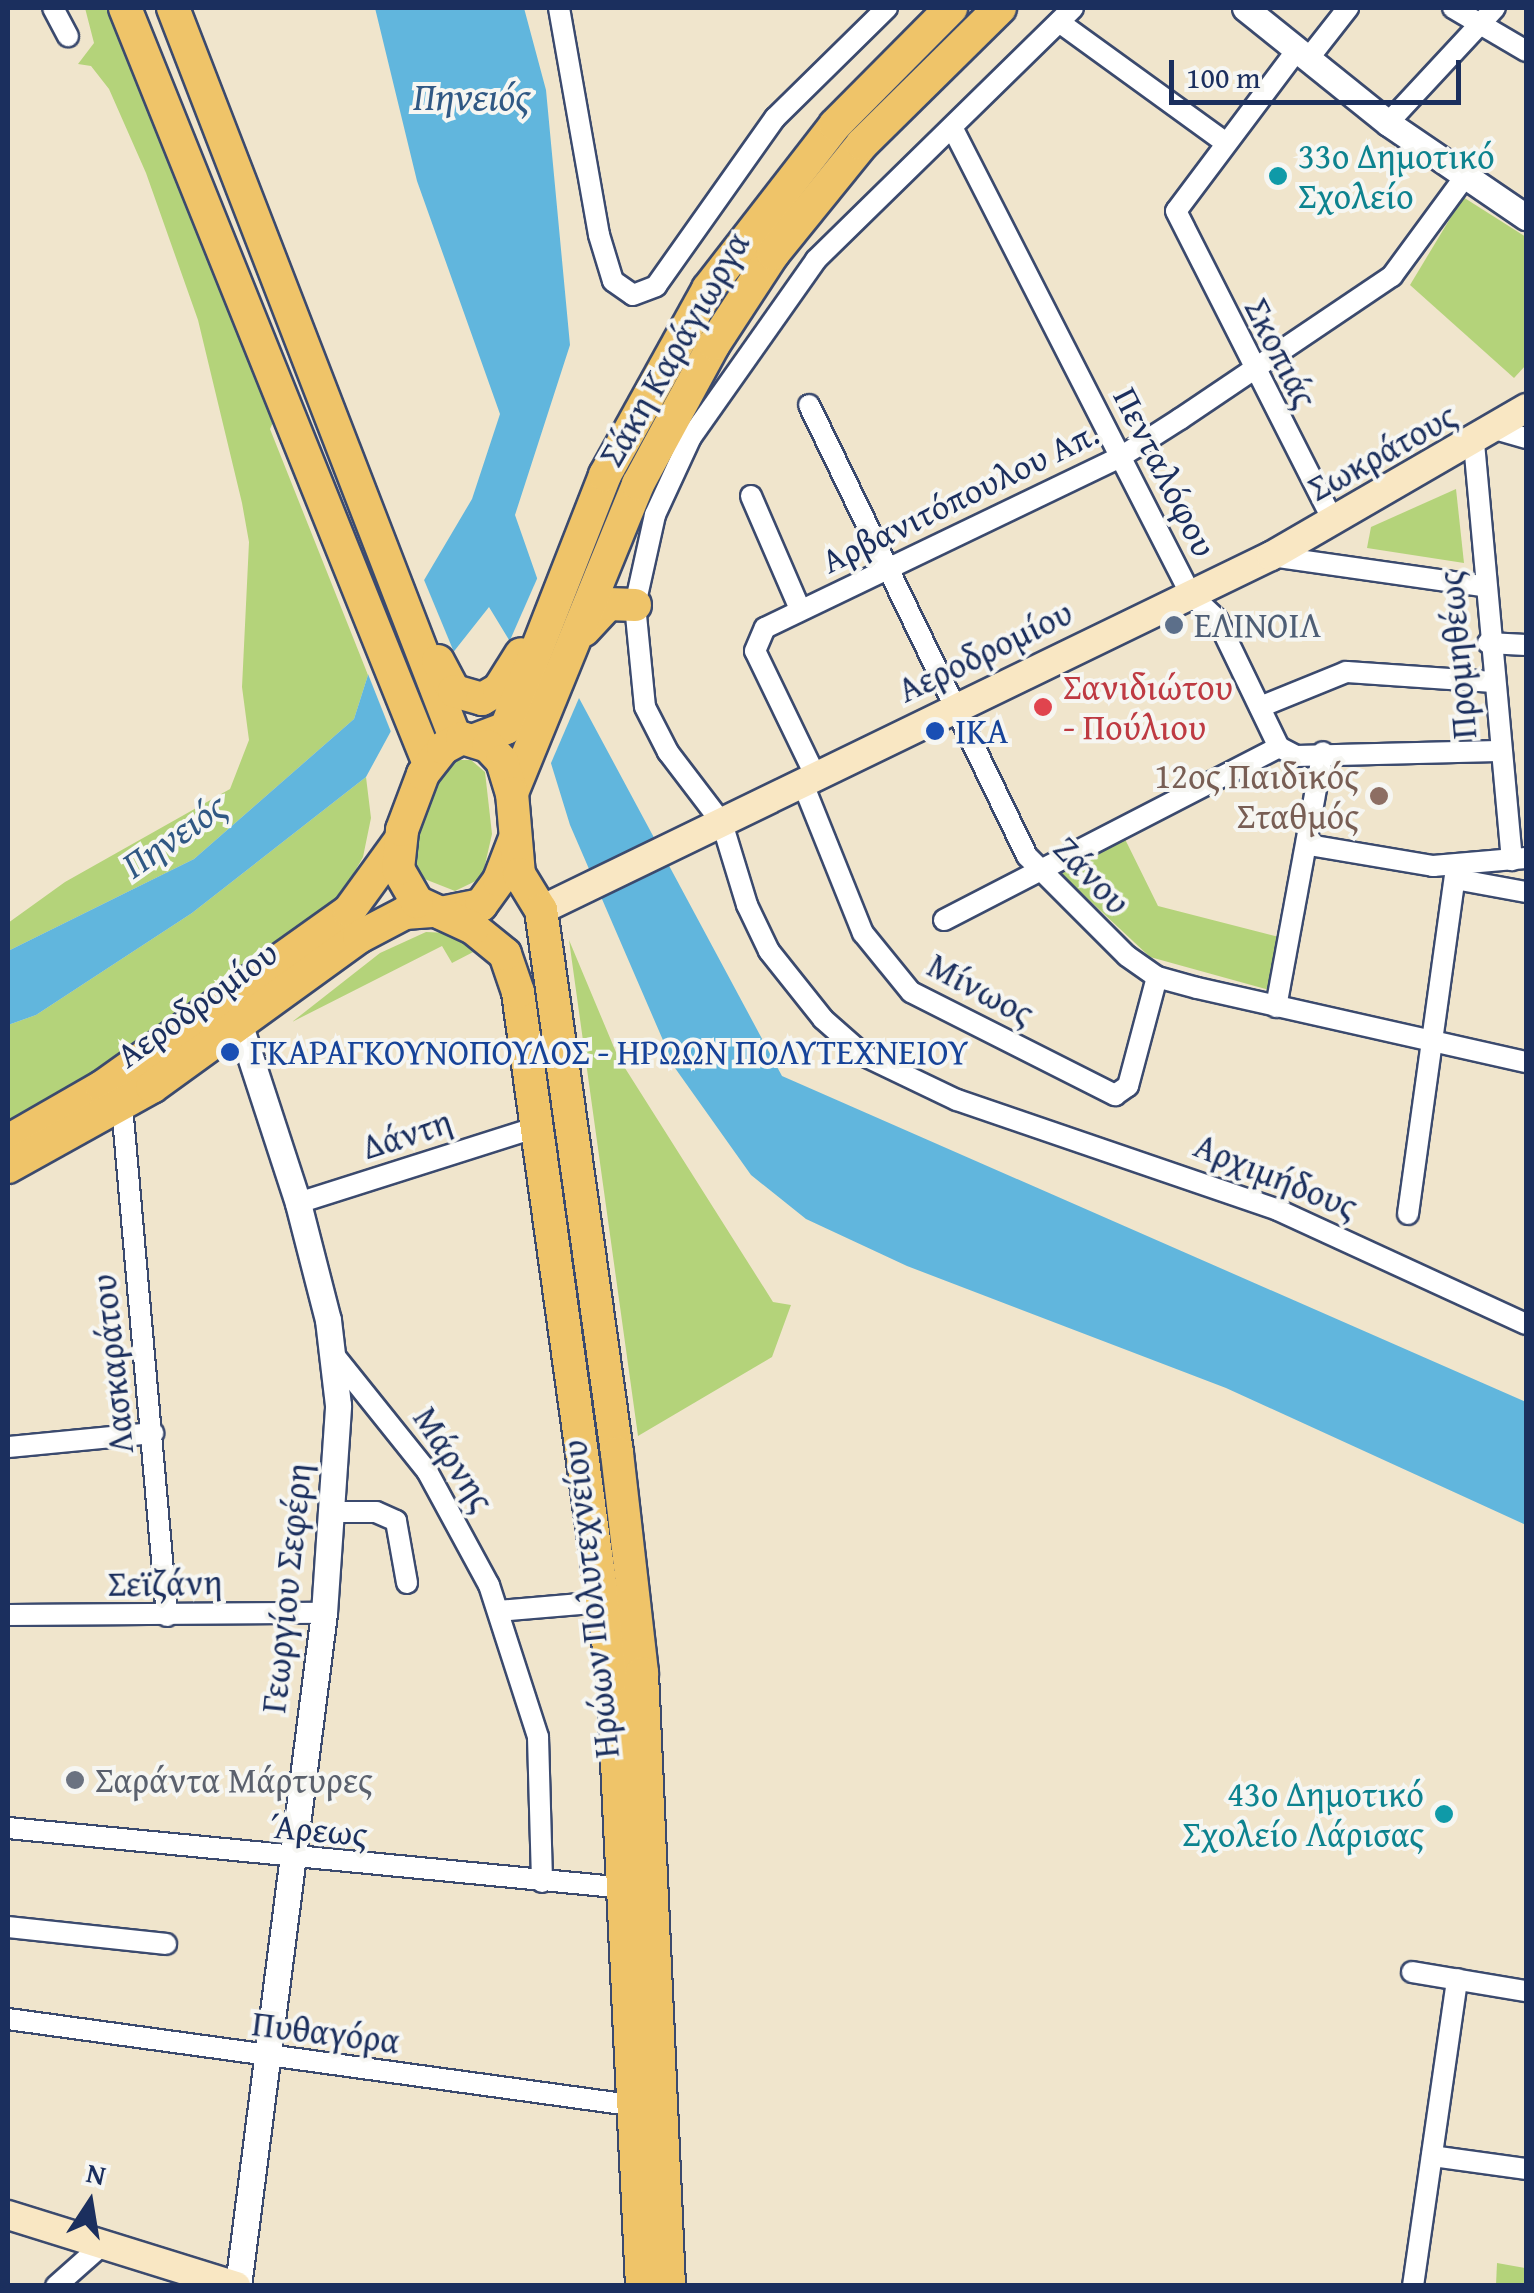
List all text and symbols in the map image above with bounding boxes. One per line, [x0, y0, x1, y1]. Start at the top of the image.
scale bar [1174, 40, 1466, 102]
text: 100 m [1186, 55, 1260, 99]
water label: Πηνειός [413, 74, 531, 120]
place label: 33ο Δημοτικό Σχολείο [1298, 135, 1495, 217]
marker: 33ο Δημοτικό Σχολείο [1267, 165, 1289, 187]
street label: Σάκη Καράγιωργα [590, 224, 758, 474]
street label: Σκοπιάς [1236, 291, 1326, 415]
street label: Πενταλόφου [1104, 380, 1226, 564]
street label: Σωκράτους [1301, 394, 1463, 510]
street label: Αρβανιτόπουλου Απ. [815, 412, 1105, 582]
street label: Προμηθέως [1429, 569, 1485, 741]
street label: Αεροδρομίου [891, 591, 1079, 711]
place label: ΕΛΙΝΟΙΛ [1194, 604, 1321, 646]
marker: ΕΛΙΝΟΙΛ [1163, 614, 1185, 636]
place label: Σανιδιώτου - Πούλιου [1063, 666, 1233, 748]
marker: Σανιδιώτου - Πούλιου [1032, 696, 1054, 718]
place label: ΙΚΑ [955, 710, 1008, 752]
marker: ΙΚΑ [924, 720, 946, 742]
place label: 12ος Παιδικός Σταθμός [1154, 755, 1359, 837]
water label: Πηνειός [113, 783, 235, 887]
marker: 12ος Παιδικός Σταθμός [1368, 785, 1390, 807]
street label: Ζάνου [1045, 827, 1139, 923]
street label: Αεροδρομίου [108, 932, 286, 1076]
street label: Μίνωος [921, 944, 1041, 1034]
place label: ΓΚΑΡΑΓΚΟΥΝΟΠΟΥΛΟΣ - ΗΡΩΩΝ ΠΟΛΥΤΕΧΝΕΙΟΥ [250, 1031, 968, 1073]
marker: ΓΚΑΡΑΓΚΟΥΝΟΠΟΥΛΟΣ - ΗΡΩΩΝ ΠΟΛΥΤΕΧΝΕΙΟΥ [219, 1041, 241, 1063]
street label: Δάντη [357, 1100, 457, 1168]
street label: Αρχιμήδους [1188, 1124, 1364, 1228]
street label: Λασκαράτου [82, 1272, 142, 1456]
street label: Μάρνης [405, 1399, 503, 1519]
street label: Ηρώων Πολυτεχνείου [552, 1438, 628, 1760]
street label: Γεωργίου Σεφέρη [252, 1461, 320, 1715]
street label: Σεϊζάνη [107, 1561, 223, 1605]
place label: Σαράντα Μάρτυρες [95, 1759, 373, 1801]
marker: Σαράντα Μάρτυρες [64, 1769, 86, 1791]
place label: 43ο Δημοτικό Σχολείο Λάρισας [1182, 1773, 1424, 1855]
marker: 43ο Δημοτικό Σχολείο Λάρισας [1433, 1803, 1455, 1825]
street label: Άρεως [269, 1805, 369, 1855]
street label: Πυθαγόρα [250, 2002, 402, 2062]
text: N [83, 2151, 110, 2195]
north arrow [40, 2153, 140, 2253]

